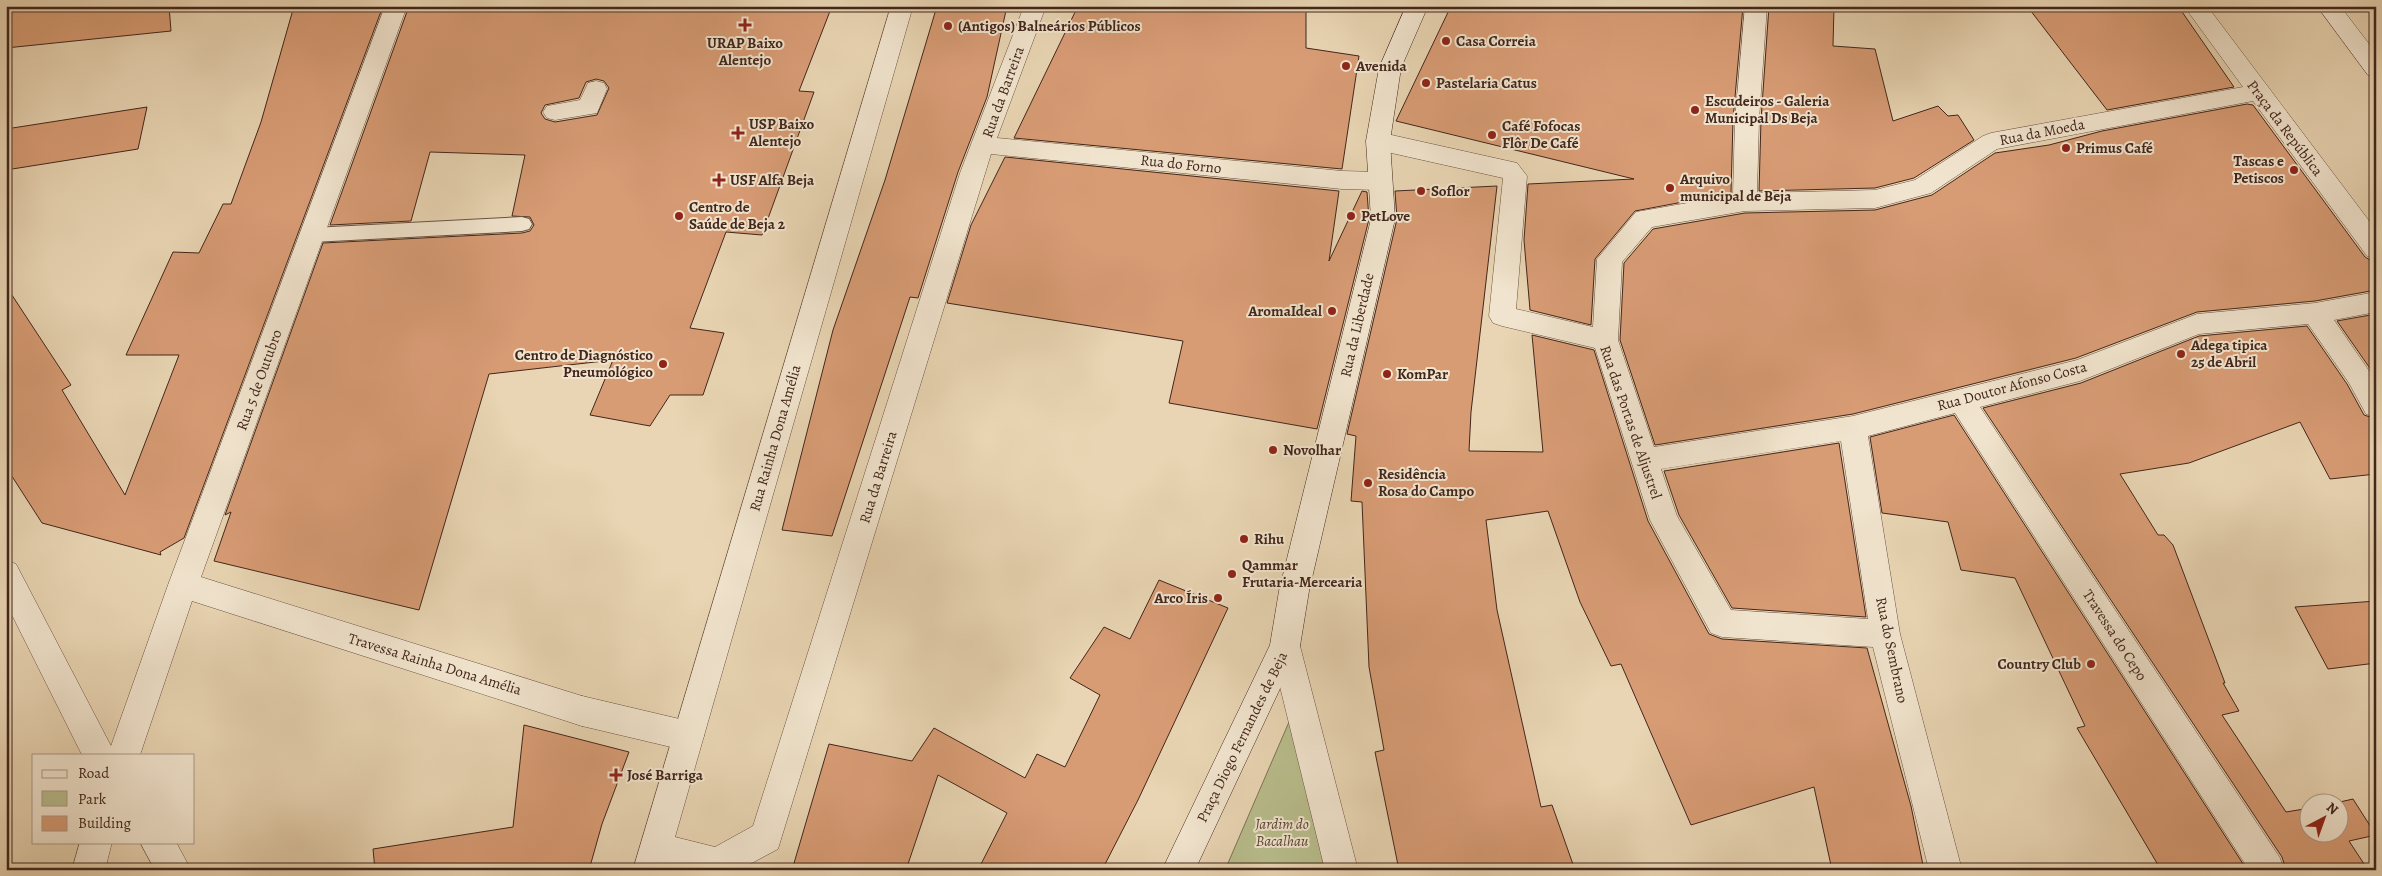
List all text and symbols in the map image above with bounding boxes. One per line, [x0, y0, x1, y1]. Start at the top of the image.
place label: (Antigos) Balneários Públicos [958, 16, 1141, 36]
marker: URAP Baixo Alentejo [738, 18, 752, 32]
marker: (Antigos) Balneários Públicos [942, 20, 954, 32]
place label: Casa Correia [1456, 31, 1537, 51]
place label: URAP Baixo Alentejo [707, 33, 783, 70]
marker: Casa Correia [1440, 35, 1452, 47]
street label: Rua da Barreira [977, 44, 1029, 140]
place label: Avenida [1355, 56, 1408, 76]
marker: Avenida [1340, 60, 1352, 72]
place label: Pastelaria Catus [1436, 73, 1537, 93]
street label: Praça da República [2242, 76, 2328, 180]
marker: Pastelaria Catus [1420, 77, 1432, 89]
place label: Escudeiros - Galeria Municipal Ds Beja [1705, 91, 1830, 128]
marker: Escudeiros - Galeria Municipal Ds Beja [1689, 104, 1701, 116]
place label: USP Baixo Alentejo [748, 114, 814, 151]
street label: Rua da Moeda [1998, 114, 2086, 150]
place label: Café Fofocas Flôr De Café [1502, 116, 1580, 153]
marker: USP Baixo Alentejo [731, 126, 745, 140]
marker: Café Fofocas Flôr De Café [1486, 129, 1498, 141]
place label: Primus Café [2076, 138, 2153, 158]
marker: Primus Café [2060, 142, 2072, 154]
street label: Rua do Forno [1140, 150, 1222, 178]
place label: Tascas e Petiscos [2233, 151, 2284, 188]
marker: Tascas e Petiscos [2288, 164, 2300, 176]
place label: Arquivo municipal de Beja [1679, 169, 1792, 206]
place label: USF Alfa Beja [730, 170, 815, 190]
marker: USF Alfa Beja [712, 173, 726, 187]
place label: Soflor [1431, 181, 1470, 201]
marker: Arquivo municipal de Beja [1664, 182, 1676, 194]
marker: Soflor [1415, 185, 1427, 197]
place label: Centro de Saúde de Beja 2 [689, 197, 786, 234]
place label: PetLove [1361, 206, 1410, 226]
marker: Centro de Saúde de Beja 2 [673, 210, 685, 222]
marker: PetLove [1345, 210, 1357, 222]
street label: Rua da Liberdade [1335, 271, 1379, 379]
place label: AromaIdeal [1247, 301, 1322, 321]
marker: AromaIdeal [1326, 305, 1338, 317]
street label: Rua 5 de Outubro [231, 327, 287, 433]
place label: Adega tipica 25 de Abril [2190, 335, 2268, 372]
street label: Rua das Portas de Aljustrel [1595, 342, 1667, 502]
place label: Centro de Diagnóstico Pneumológico [515, 345, 653, 382]
marker: Adega tipica 25 de Abril [2175, 348, 2187, 360]
street label: Rua Doutor Afonso Costa [1935, 356, 2089, 416]
marker: Centro de Diagnóstico Pneumológico [657, 358, 669, 370]
street label: Rua Rainha Dona Amélia [744, 362, 806, 514]
place label: KomPar [1397, 364, 1448, 384]
marker: KomPar [1381, 368, 1393, 380]
street label: Rua da Barreira [854, 428, 902, 526]
place label: Novolhar [1283, 440, 1341, 460]
marker: Novolhar [1267, 444, 1279, 456]
place label: Residência Rosa do Campo [1378, 464, 1474, 501]
marker: Residência Rosa do Campo [1362, 477, 1374, 489]
place label: Rihu [1254, 529, 1285, 549]
marker: Rihu [1238, 533, 1250, 545]
place label: Qammar Frutaria-Mercearia [1242, 555, 1363, 592]
marker: Qammar Frutaria-Mercearia [1226, 568, 1238, 580]
street label: Travessa do Cepo [2078, 586, 2152, 684]
place label: Arco Íris [1153, 588, 1208, 608]
marker: Arco Íris [1212, 592, 1224, 604]
street label: Rua do Sembrano [1871, 595, 1913, 705]
street label: Travessa Rainha Dona Amélia [346, 628, 524, 700]
street label: Praça Diogo Fernandes de Beja [1192, 648, 1292, 826]
place label: Country Club [1998, 654, 2081, 674]
marker: Country Club [2085, 658, 2097, 670]
legend [32, 754, 195, 844]
text: Road [78, 763, 110, 783]
place label: José Barriga [627, 765, 704, 785]
marker: José Barriga [609, 768, 623, 782]
text: Park [78, 789, 107, 809]
north arrow [2300, 794, 2350, 844]
text: N [2322, 798, 2342, 819]
text: Building [78, 813, 131, 833]
park label: Jardim do Bacalhau [1254, 814, 1309, 851]

